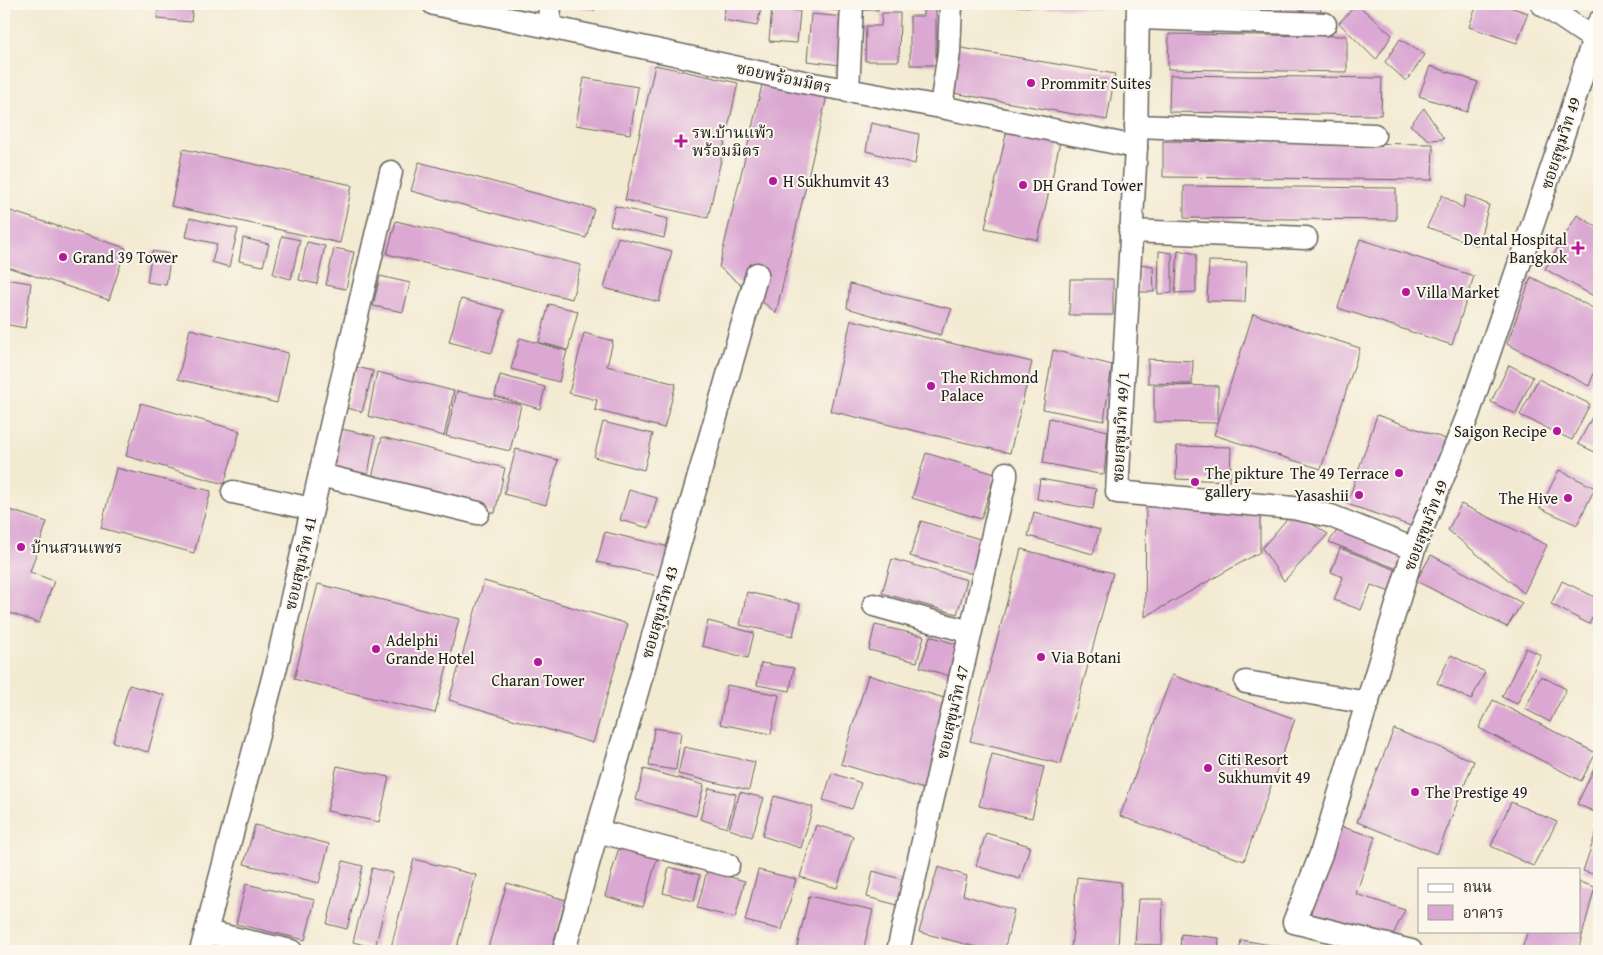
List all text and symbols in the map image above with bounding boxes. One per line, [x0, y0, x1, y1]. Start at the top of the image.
street label: ซอยพร้อมมิตร [734, 55, 834, 99]
place label: Prommitr Suites [1041, 71, 1151, 95]
marker: Prommitr Suites [1025, 77, 1037, 89]
street label: ซอยสุขุมวิท 49 [1534, 94, 1586, 192]
place label: รพ.บ้านแพ้ว พร้อมมิตร [692, 120, 774, 162]
marker: รพ.บ้านแพ้ว พร้อมมิตร [674, 134, 688, 148]
place label: H Sukhumvit 43 [783, 169, 889, 193]
place label: DH Grand Tower [1033, 173, 1143, 197]
marker: H Sukhumvit 43 [767, 175, 779, 187]
marker: DH Grand Tower [1017, 179, 1029, 191]
place label: Dental Hospital Bangkok [1464, 227, 1568, 269]
marker: Dental Hospital Bangkok [1571, 241, 1585, 255]
place label: Grand 39 Tower [73, 245, 178, 269]
marker: Grand 39 Tower [57, 251, 69, 263]
place label: Villa Market [1416, 280, 1500, 304]
marker: Villa Market [1400, 286, 1412, 298]
place label: The Richmond Palace [941, 365, 1039, 407]
street label: ซอยสุขุมวิท 49/1 [1105, 371, 1135, 483]
marker: The Richmond Palace [925, 380, 937, 392]
place label: Saigon Recipe [1454, 419, 1547, 443]
marker: Saigon Recipe [1551, 425, 1563, 437]
place label: The pikture gallery [1205, 461, 1283, 503]
place label: The 49 Terrace [1290, 461, 1389, 485]
marker: The 49 Terrace [1393, 467, 1405, 479]
marker: The pikture gallery [1189, 476, 1201, 488]
street label: ซอยสุขุมวิท 49 [1397, 476, 1453, 574]
place label: Yasashii [1295, 483, 1350, 507]
place label: The Hive [1499, 486, 1558, 510]
marker: Yasashii [1353, 489, 1365, 501]
marker: The Hive [1562, 492, 1574, 504]
street label: ซอยสุขุมวิท 41 [278, 514, 322, 612]
place label: บ้านสวนเพชร [31, 535, 122, 559]
marker: บ้านสวนเพชร [15, 541, 27, 553]
street label: ซอยสุขุมวิท 43 [634, 563, 684, 661]
place label: Adelphi Grande Hotel [386, 628, 475, 670]
marker: Adelphi Grande Hotel [370, 643, 382, 655]
place label: Via Botani [1051, 645, 1121, 669]
marker: Via Botani [1035, 651, 1047, 663]
marker: Charan Tower [532, 656, 544, 668]
street label: ซอยสุขุมวิท 47 [930, 662, 975, 761]
place label: Charan Tower [491, 668, 585, 692]
place label: Citi Resort Sukhumvit 49 [1218, 747, 1311, 789]
marker: Citi Resort Sukhumvit 49 [1202, 762, 1214, 774]
place label: The Prestige 49 [1425, 780, 1528, 804]
marker: The Prestige 49 [1409, 786, 1421, 798]
legend [1418, 868, 1580, 932]
text: ถนน [1463, 876, 1492, 897]
text: อาคาร [1463, 902, 1503, 923]

